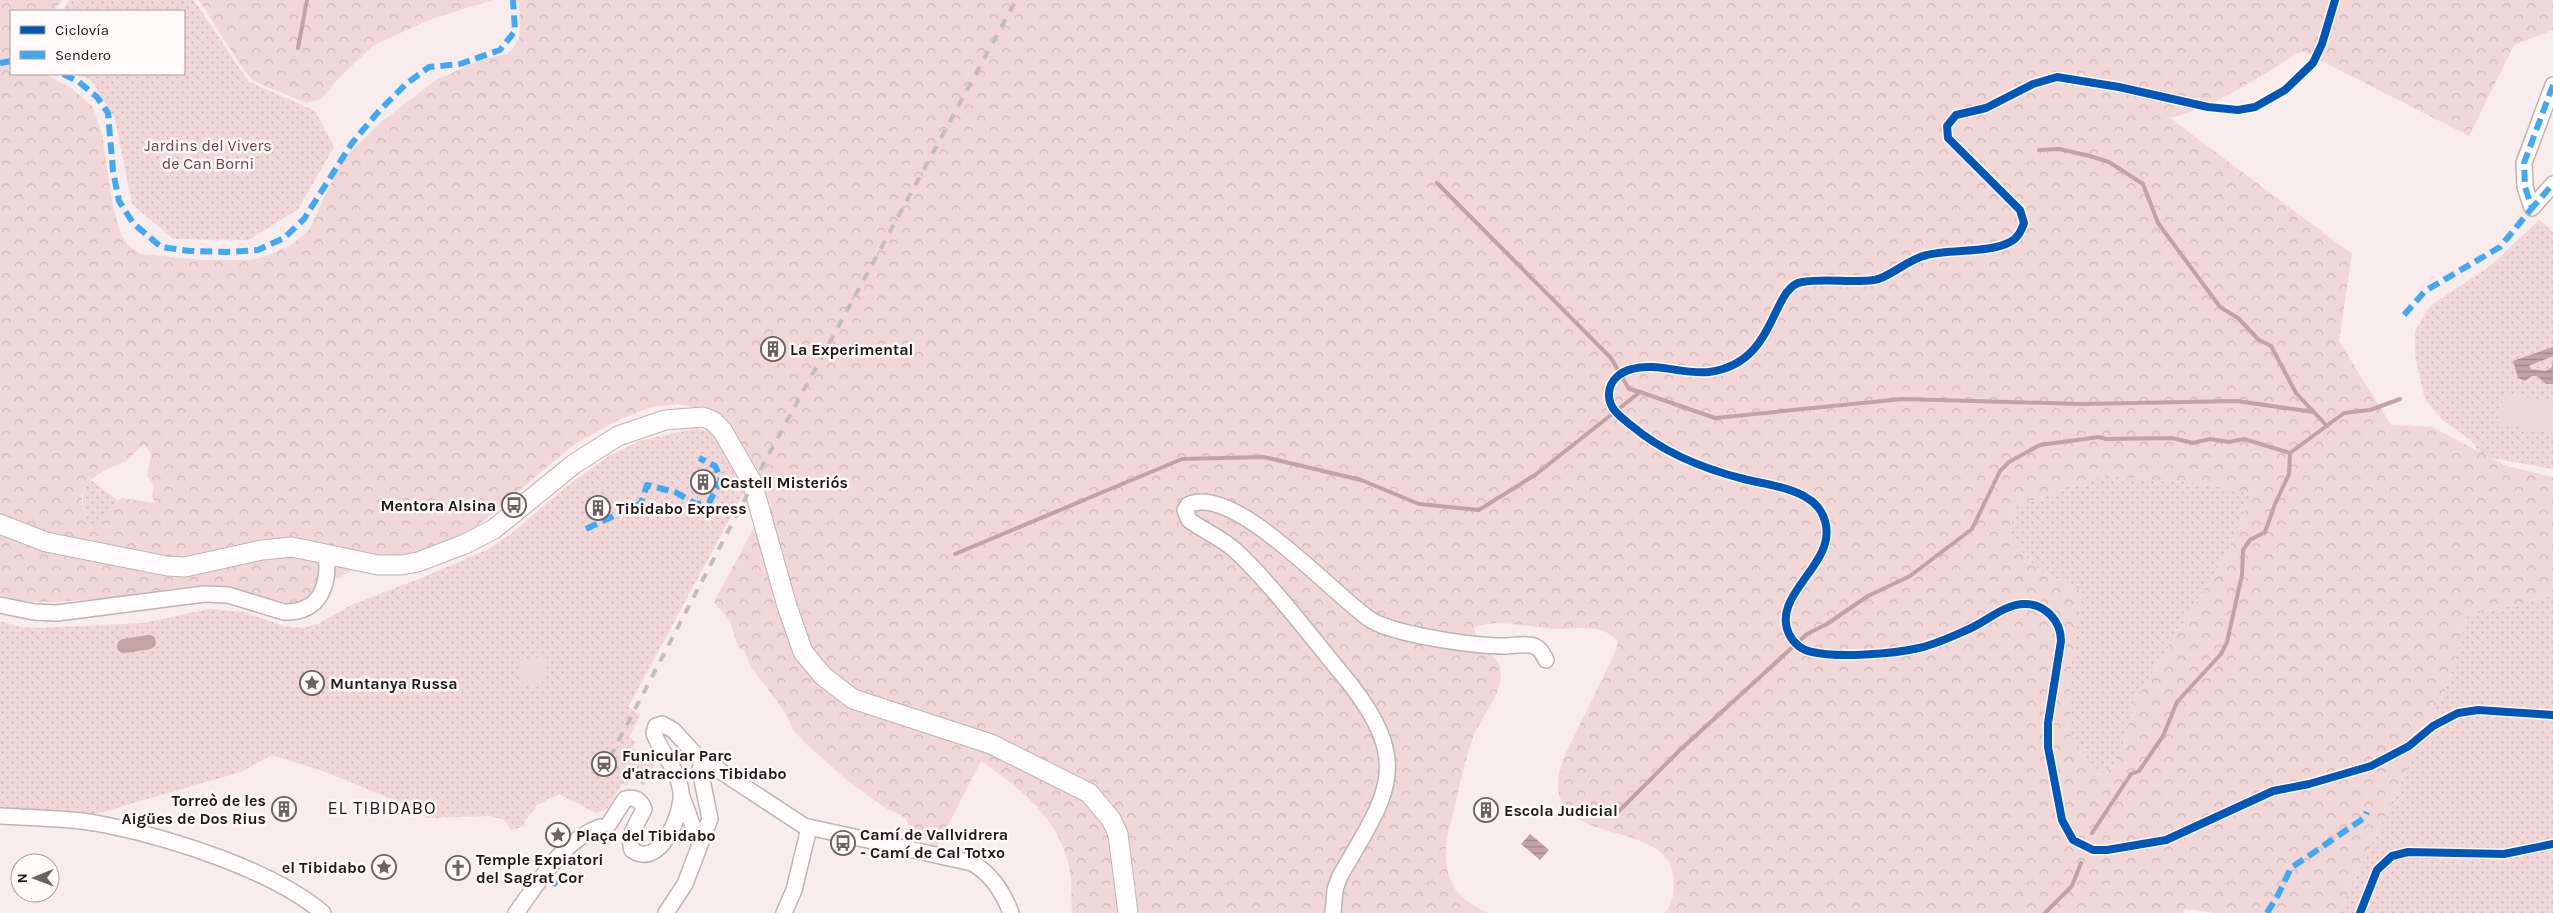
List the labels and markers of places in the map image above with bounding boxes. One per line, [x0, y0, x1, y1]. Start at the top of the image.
building icon: La Experimental [760, 336, 786, 362]
place label: La Experimental [790, 340, 914, 359]
building icon: Castell Misteriós [690, 469, 716, 495]
place label: Castell Misteriós [720, 473, 848, 492]
bus stop icon: Mentora Alsina [501, 492, 527, 518]
building icon: Tibidabo Express [585, 495, 611, 521]
place label: Mentora Alsina [381, 496, 496, 515]
place label: Tibidabo Express [616, 499, 747, 518]
place icon: Muntanya Russa [299, 670, 325, 696]
place label: Muntanya Russa [330, 674, 458, 693]
place label: Funicular Parc d'atraccions Tibidabo [622, 746, 787, 783]
station icon: Funicular Parc d'atraccions Tibidabo [591, 751, 617, 777]
place label: Torreò de les Aigües de Dos Rius [122, 791, 266, 828]
building icon: Torreò de les Aigües de Dos Rius [271, 796, 297, 822]
building icon: Escola Judicial [1473, 797, 1499, 823]
place label: Escola Judicial [1504, 801, 1618, 820]
place icon: Plaça del Tibidabo [545, 822, 571, 848]
place label: Camí de Vallvidrera - Camí de Cal Totxo [860, 825, 1008, 862]
place label: Plaça del Tibidabo [576, 826, 716, 845]
bus stop icon: Camí de Vallvidrera - Camí de Cal Totxo [830, 830, 856, 856]
place label: Temple Expiatori del Sagrat Cor [476, 850, 604, 887]
place icon: el Tibidabo [371, 854, 397, 880]
church icon: Temple Expiatori del Sagrat Cor [445, 855, 471, 881]
place label: el Tibidabo [282, 858, 366, 877]

